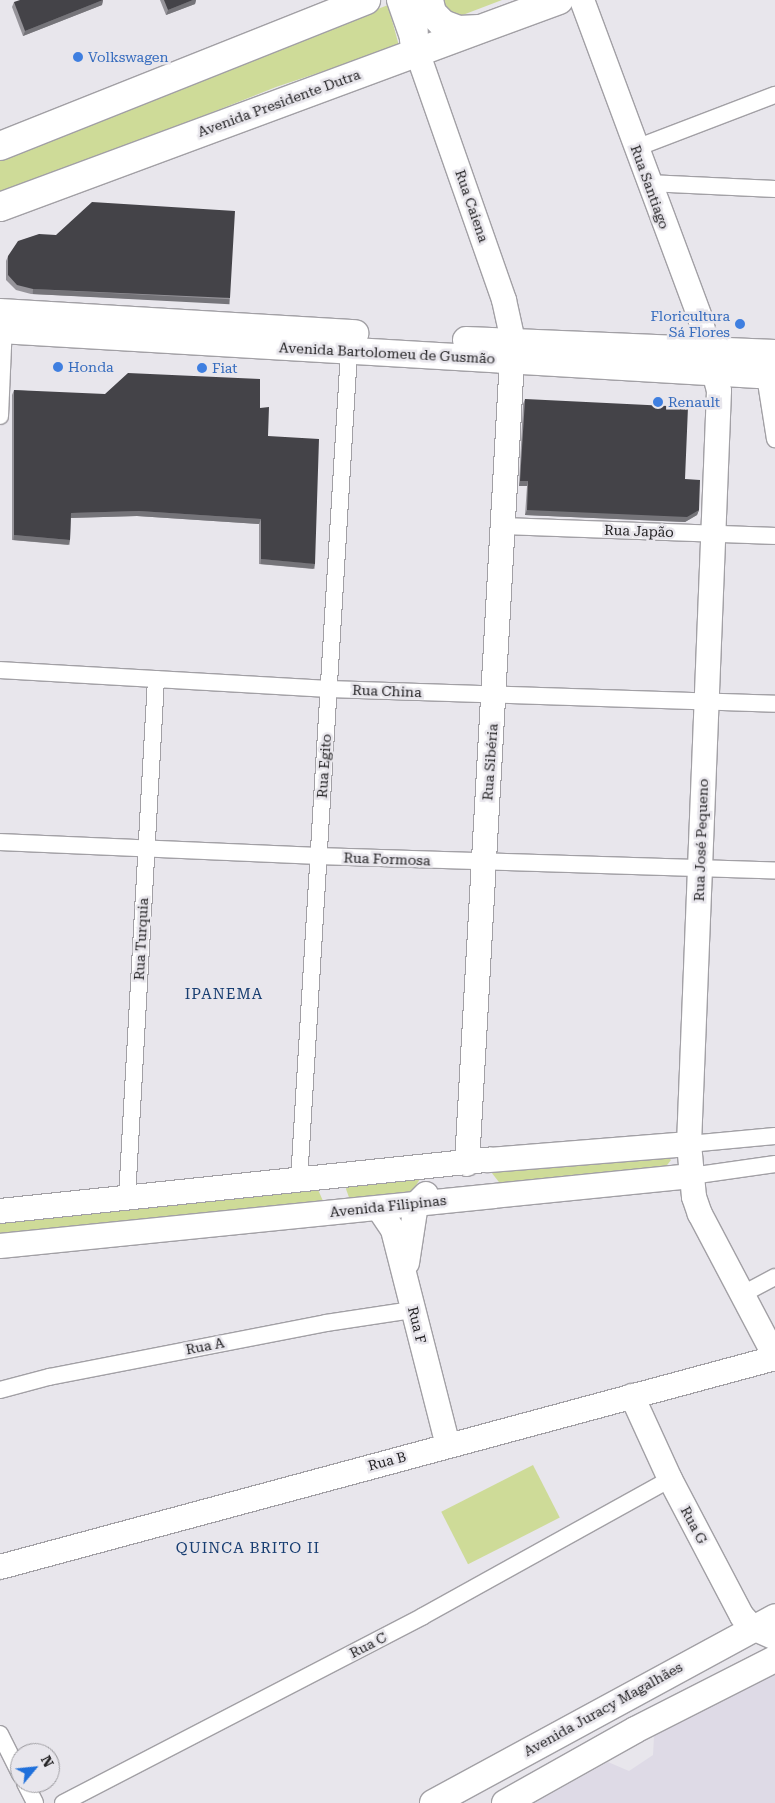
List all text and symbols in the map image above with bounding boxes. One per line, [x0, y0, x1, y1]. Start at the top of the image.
place label: Volkswagen [88, 49, 169, 65]
marker: Volkswagen [72, 51, 84, 63]
street label: Avenida Presidente Dutra [195, 66, 363, 140]
street label: Rua Santiago [627, 143, 673, 231]
street label: Rua Caiena [452, 167, 492, 245]
place label: Floricultura Sá Flores [650, 308, 730, 341]
marker: Floricultura Sá Flores [734, 318, 746, 330]
street label: Avenida Bartolomeu de Gusmão [279, 339, 495, 367]
place label: Honda [68, 359, 114, 375]
place label: Fiat [212, 360, 238, 376]
marker: Honda [52, 361, 64, 373]
marker: Fiat [196, 362, 208, 374]
place label: Renault [668, 394, 720, 410]
marker: Renault [652, 396, 664, 408]
street label: Rua Japão [604, 521, 674, 541]
street label: Rua China [352, 681, 422, 701]
street label: Rua Sibéria [479, 723, 501, 801]
street label: Rua Egito [313, 733, 335, 799]
street label: Rua José Pequeno [690, 778, 712, 902]
street label: Rua Formosa [343, 849, 431, 869]
street label: Rua Turquia [130, 897, 152, 981]
district label: IPANEMA [184, 986, 264, 1004]
street label: Avenida Filipinas [329, 1192, 447, 1220]
street label: Rua F [404, 1305, 430, 1345]
street label: Rua A [184, 1334, 226, 1358]
street label: Rua B [366, 1448, 408, 1474]
street label: Rua G [677, 1503, 711, 1547]
district label: QUINCA BRITO II [174, 1540, 322, 1558]
street label: Rua C [347, 1629, 389, 1661]
street label: Avenida Juracy Magalhães [521, 1658, 685, 1760]
north arrow [10, 1743, 60, 1793]
text: N [38, 1753, 57, 1770]

